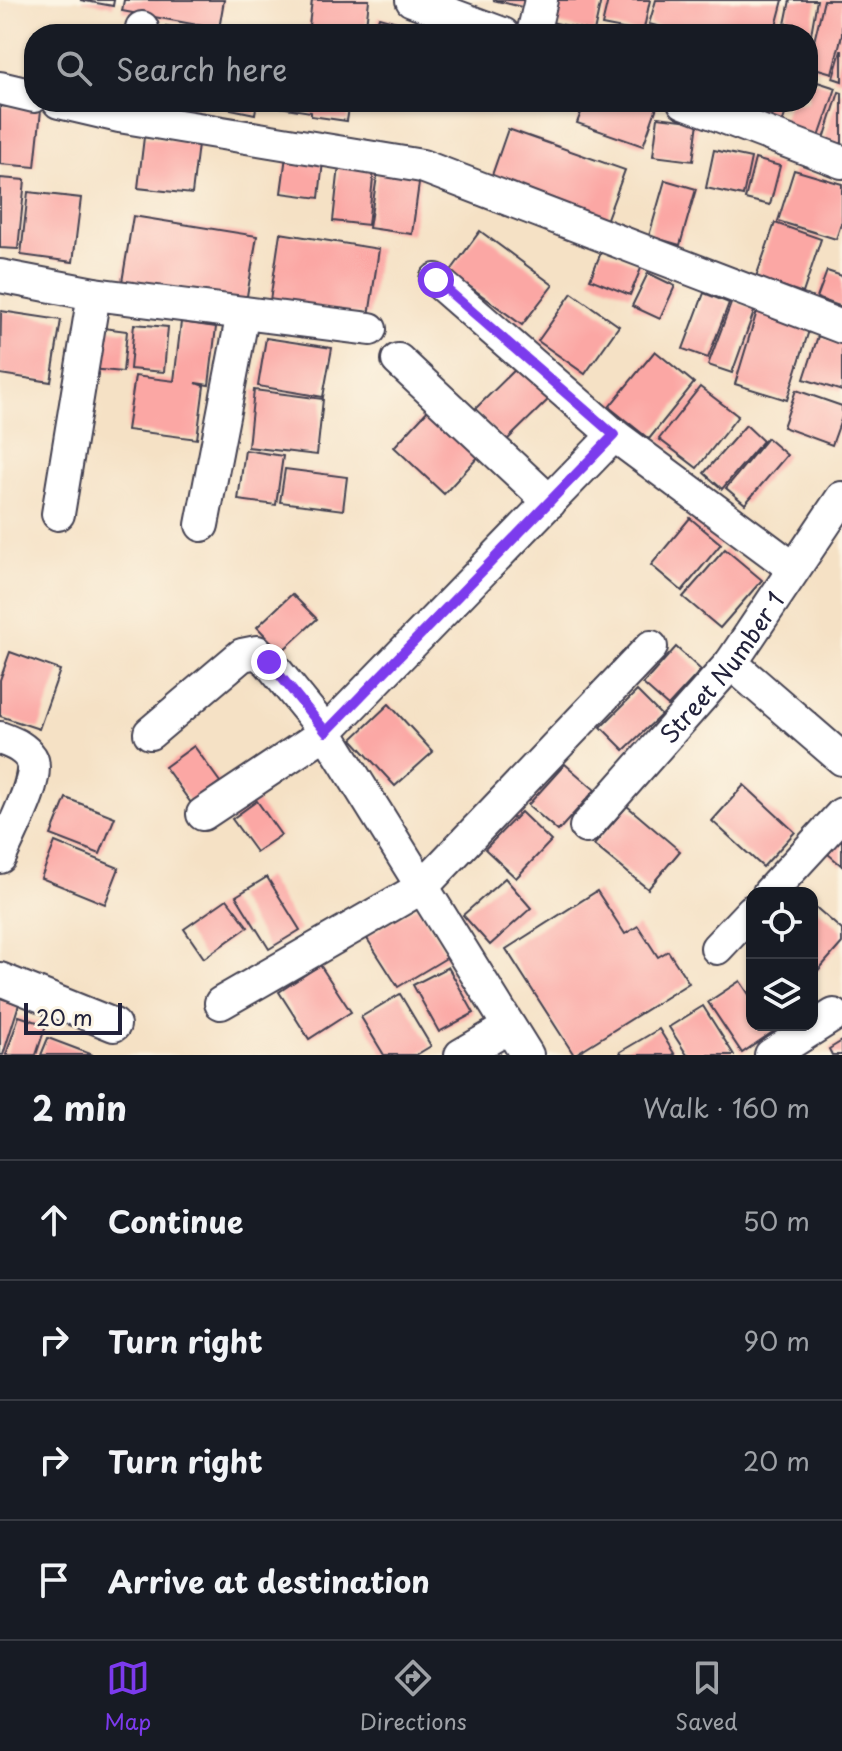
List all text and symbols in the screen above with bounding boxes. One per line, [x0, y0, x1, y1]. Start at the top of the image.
search box [24, 24, 818, 112]
icon: search [52, 46, 96, 90]
text: Search here [116, 46, 288, 91]
route start [418, 262, 454, 298]
street label: Street Number 1 [651, 584, 792, 751]
route end [251, 644, 287, 680]
map controls [746, 887, 818, 1031]
button: locate [746, 887, 818, 959]
button: layers [746, 959, 818, 1031]
scale bar [24, 999, 122, 1035]
text: 20 m [36, 1000, 93, 1033]
text: 2 min [32, 1081, 127, 1133]
text: Walk · 160 m [643, 1088, 810, 1127]
icon: ahead [32, 1198, 76, 1242]
text: Continue [108, 1198, 243, 1243]
text: 50 m [743, 1201, 810, 1240]
icon: right [32, 1318, 76, 1362]
text: Turn right [108, 1318, 263, 1363]
text: 90 m [743, 1321, 810, 1360]
icon: right [32, 1438, 76, 1482]
text: Turn right [108, 1438, 263, 1483]
text: 20 m [743, 1441, 810, 1480]
icon: arrive [32, 1558, 76, 1602]
text: Arrive at destination [108, 1558, 430, 1603]
tab: Map [104, 1656, 151, 1737]
tab: Directions [360, 1656, 467, 1737]
tab: Saved [675, 1656, 738, 1737]

